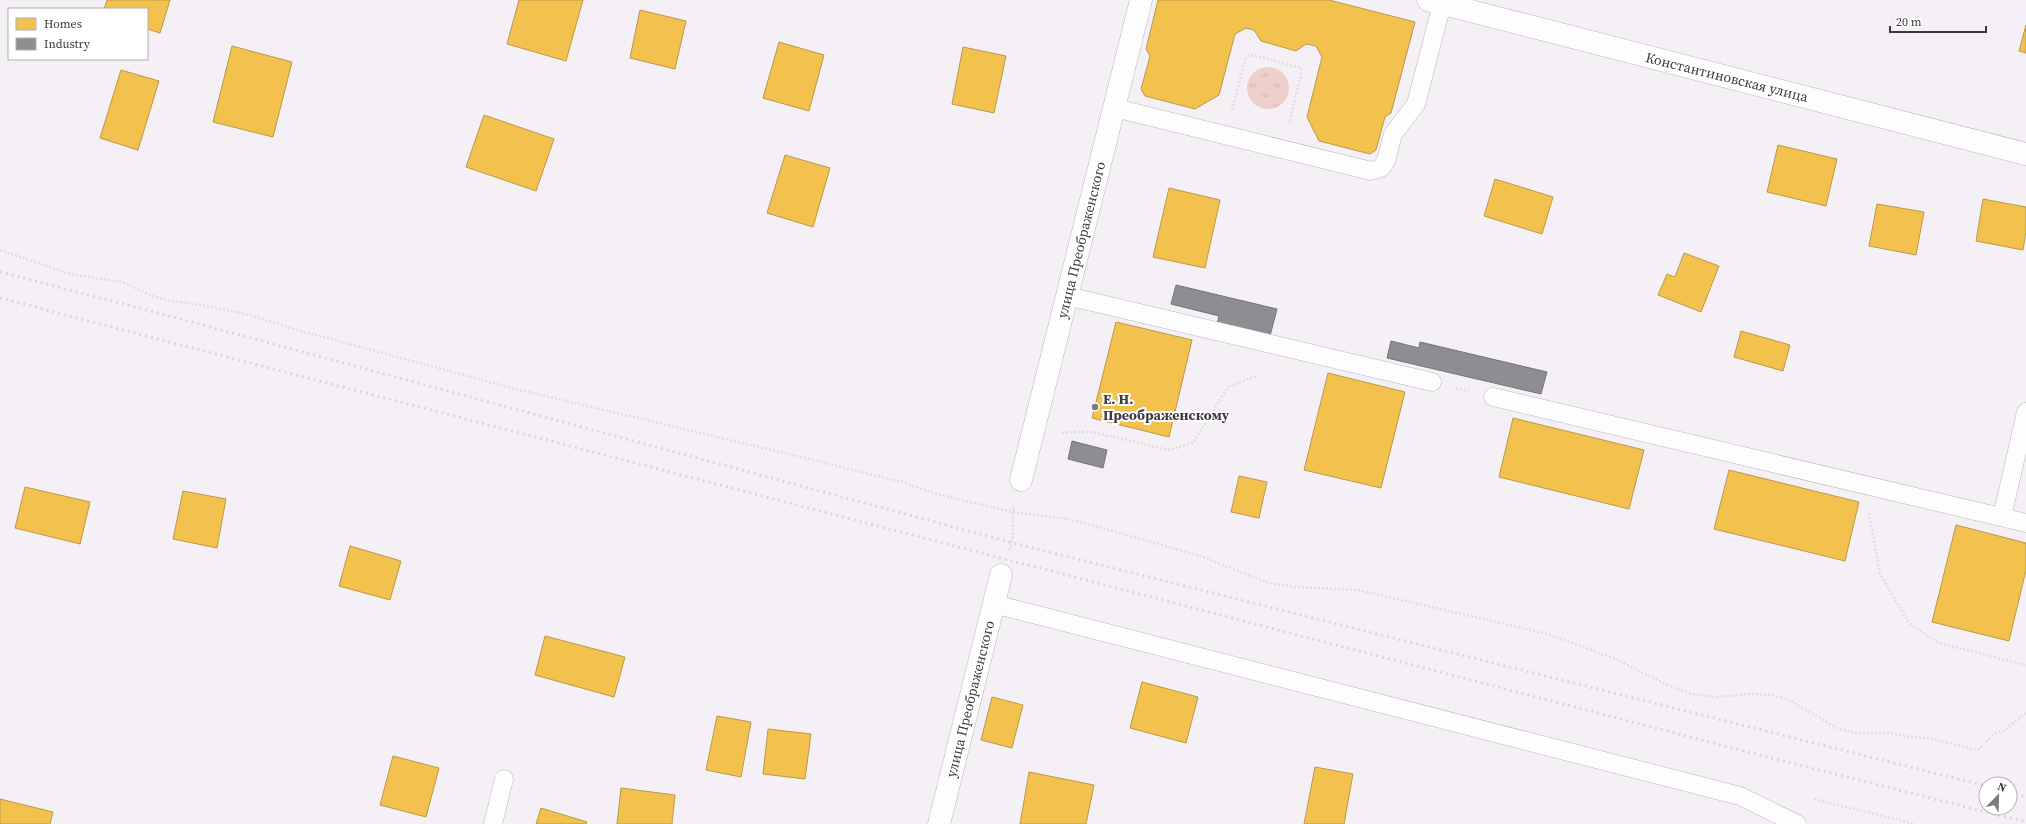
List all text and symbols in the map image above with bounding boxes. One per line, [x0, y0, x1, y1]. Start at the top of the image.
legend [8, 8, 148, 60]
scale bar [1890, 8, 1986, 34]
text: 20 m [1896, 14, 1922, 30]
text: Homes [44, 16, 82, 32]
text: Industry [44, 36, 91, 52]
street label: Константиновская улица [1644, 47, 1811, 107]
street label: улица Преображенского [1052, 159, 1110, 321]
place label: Е. Н. Преображенскому [1103, 389, 1230, 425]
marker: Е. Н. Преображенскому [1090, 402, 1100, 412]
street label: улица Преображенского [941, 618, 999, 780]
north arrow [1978, 776, 2018, 816]
text: N [1995, 779, 2008, 796]

